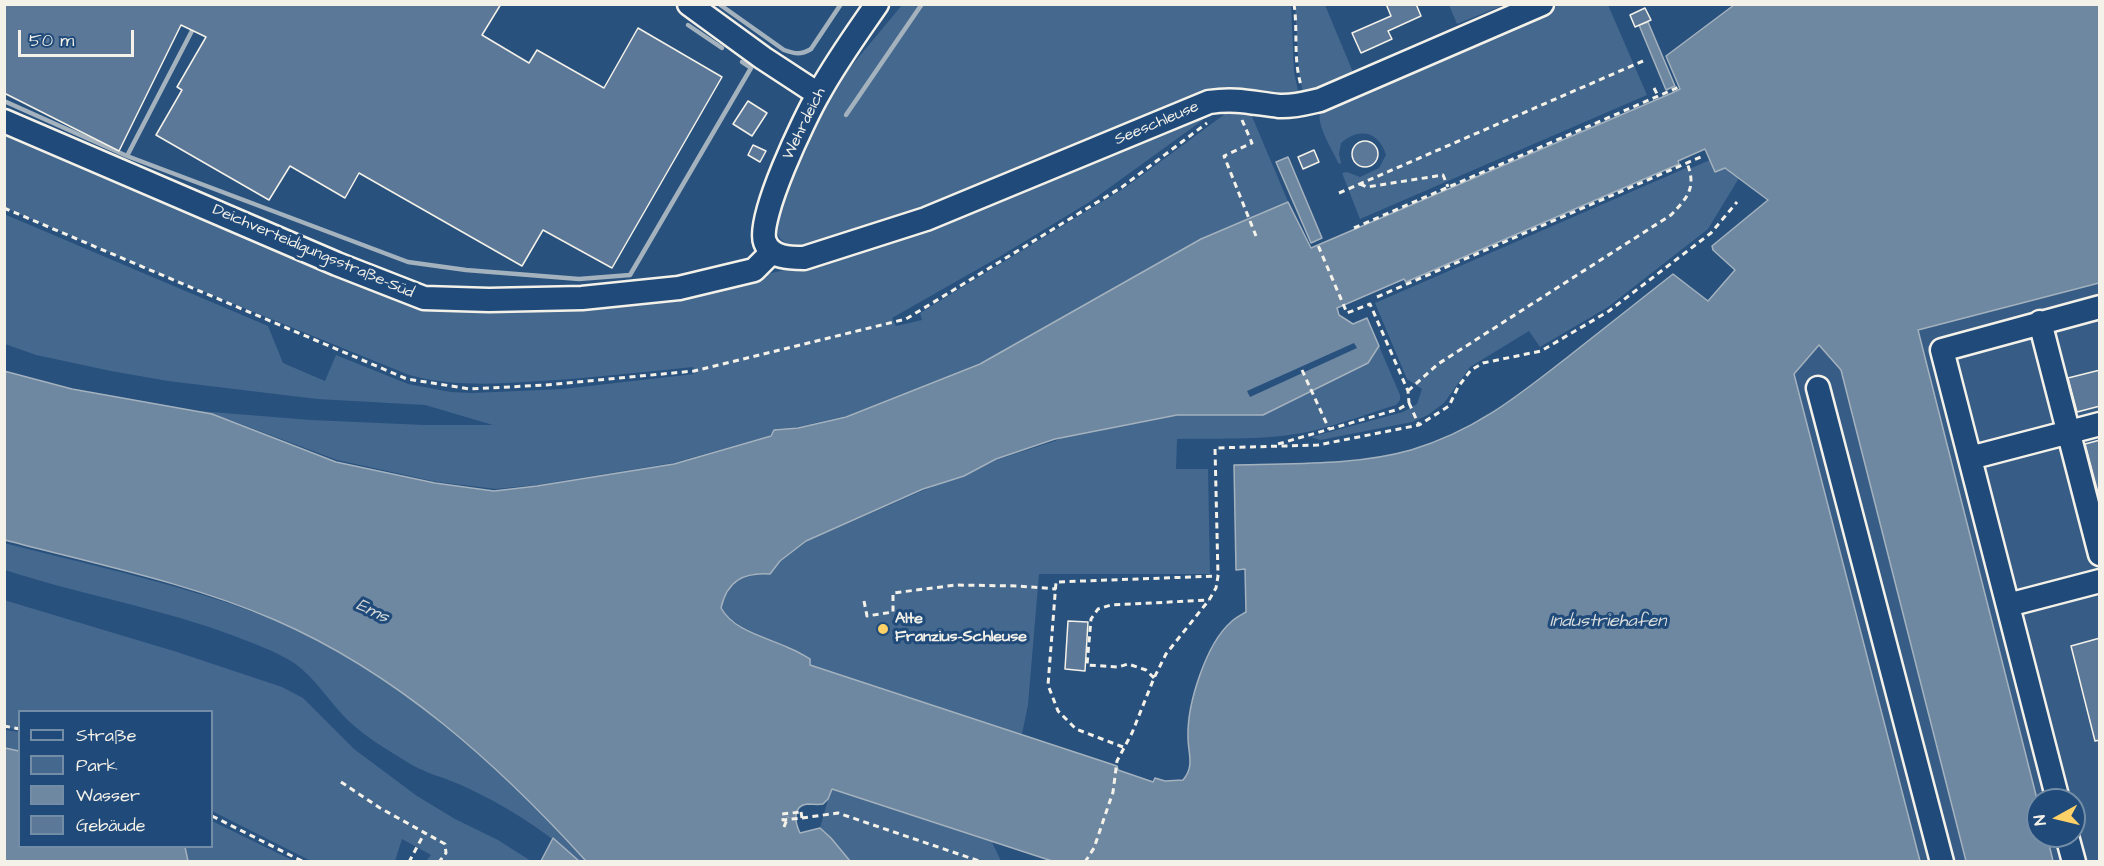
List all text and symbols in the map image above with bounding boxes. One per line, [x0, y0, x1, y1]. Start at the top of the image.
scale bar [21, 18, 136, 56]
text: 50 m [29, 28, 74, 53]
street label: Wehrdeich [779, 85, 831, 163]
street label: Seeschleuse [1112, 98, 1202, 150]
street label: Deichverteidigungsstraße-Süd [209, 201, 417, 303]
water label: Ems [352, 595, 392, 629]
place label: Alte Franzius-Schleuse [895, 610, 1027, 648]
water label: Industriehafen [1550, 611, 1666, 633]
marker: Alte Franzius-Schleuse [876, 622, 890, 636]
legend [18, 710, 213, 848]
text: Straße [76, 723, 136, 748]
text: Park [76, 753, 118, 778]
text: Wasser [76, 783, 140, 808]
north arrow [2026, 788, 2086, 848]
text: Gebäude [76, 813, 146, 838]
text: N [2029, 814, 2052, 827]

